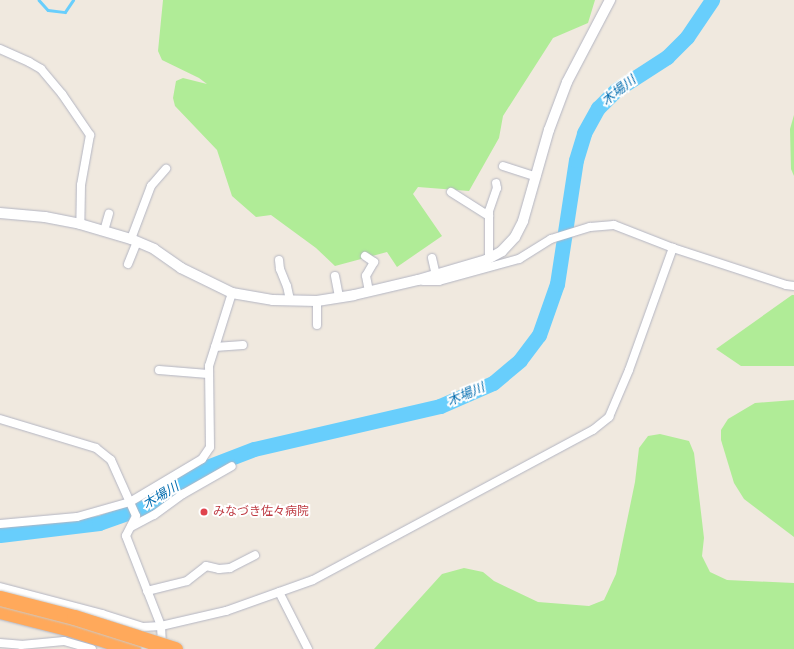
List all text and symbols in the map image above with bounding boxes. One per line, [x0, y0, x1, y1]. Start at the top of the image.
water label: 木場川 [599, 73, 639, 109]
water label: 木場川 [445, 380, 487, 410]
water label: 木場川 [140, 479, 182, 513]
place label: みなづき佐々病院 [213, 505, 309, 519]
marker: みなづき佐々病院 [198, 506, 210, 518]

